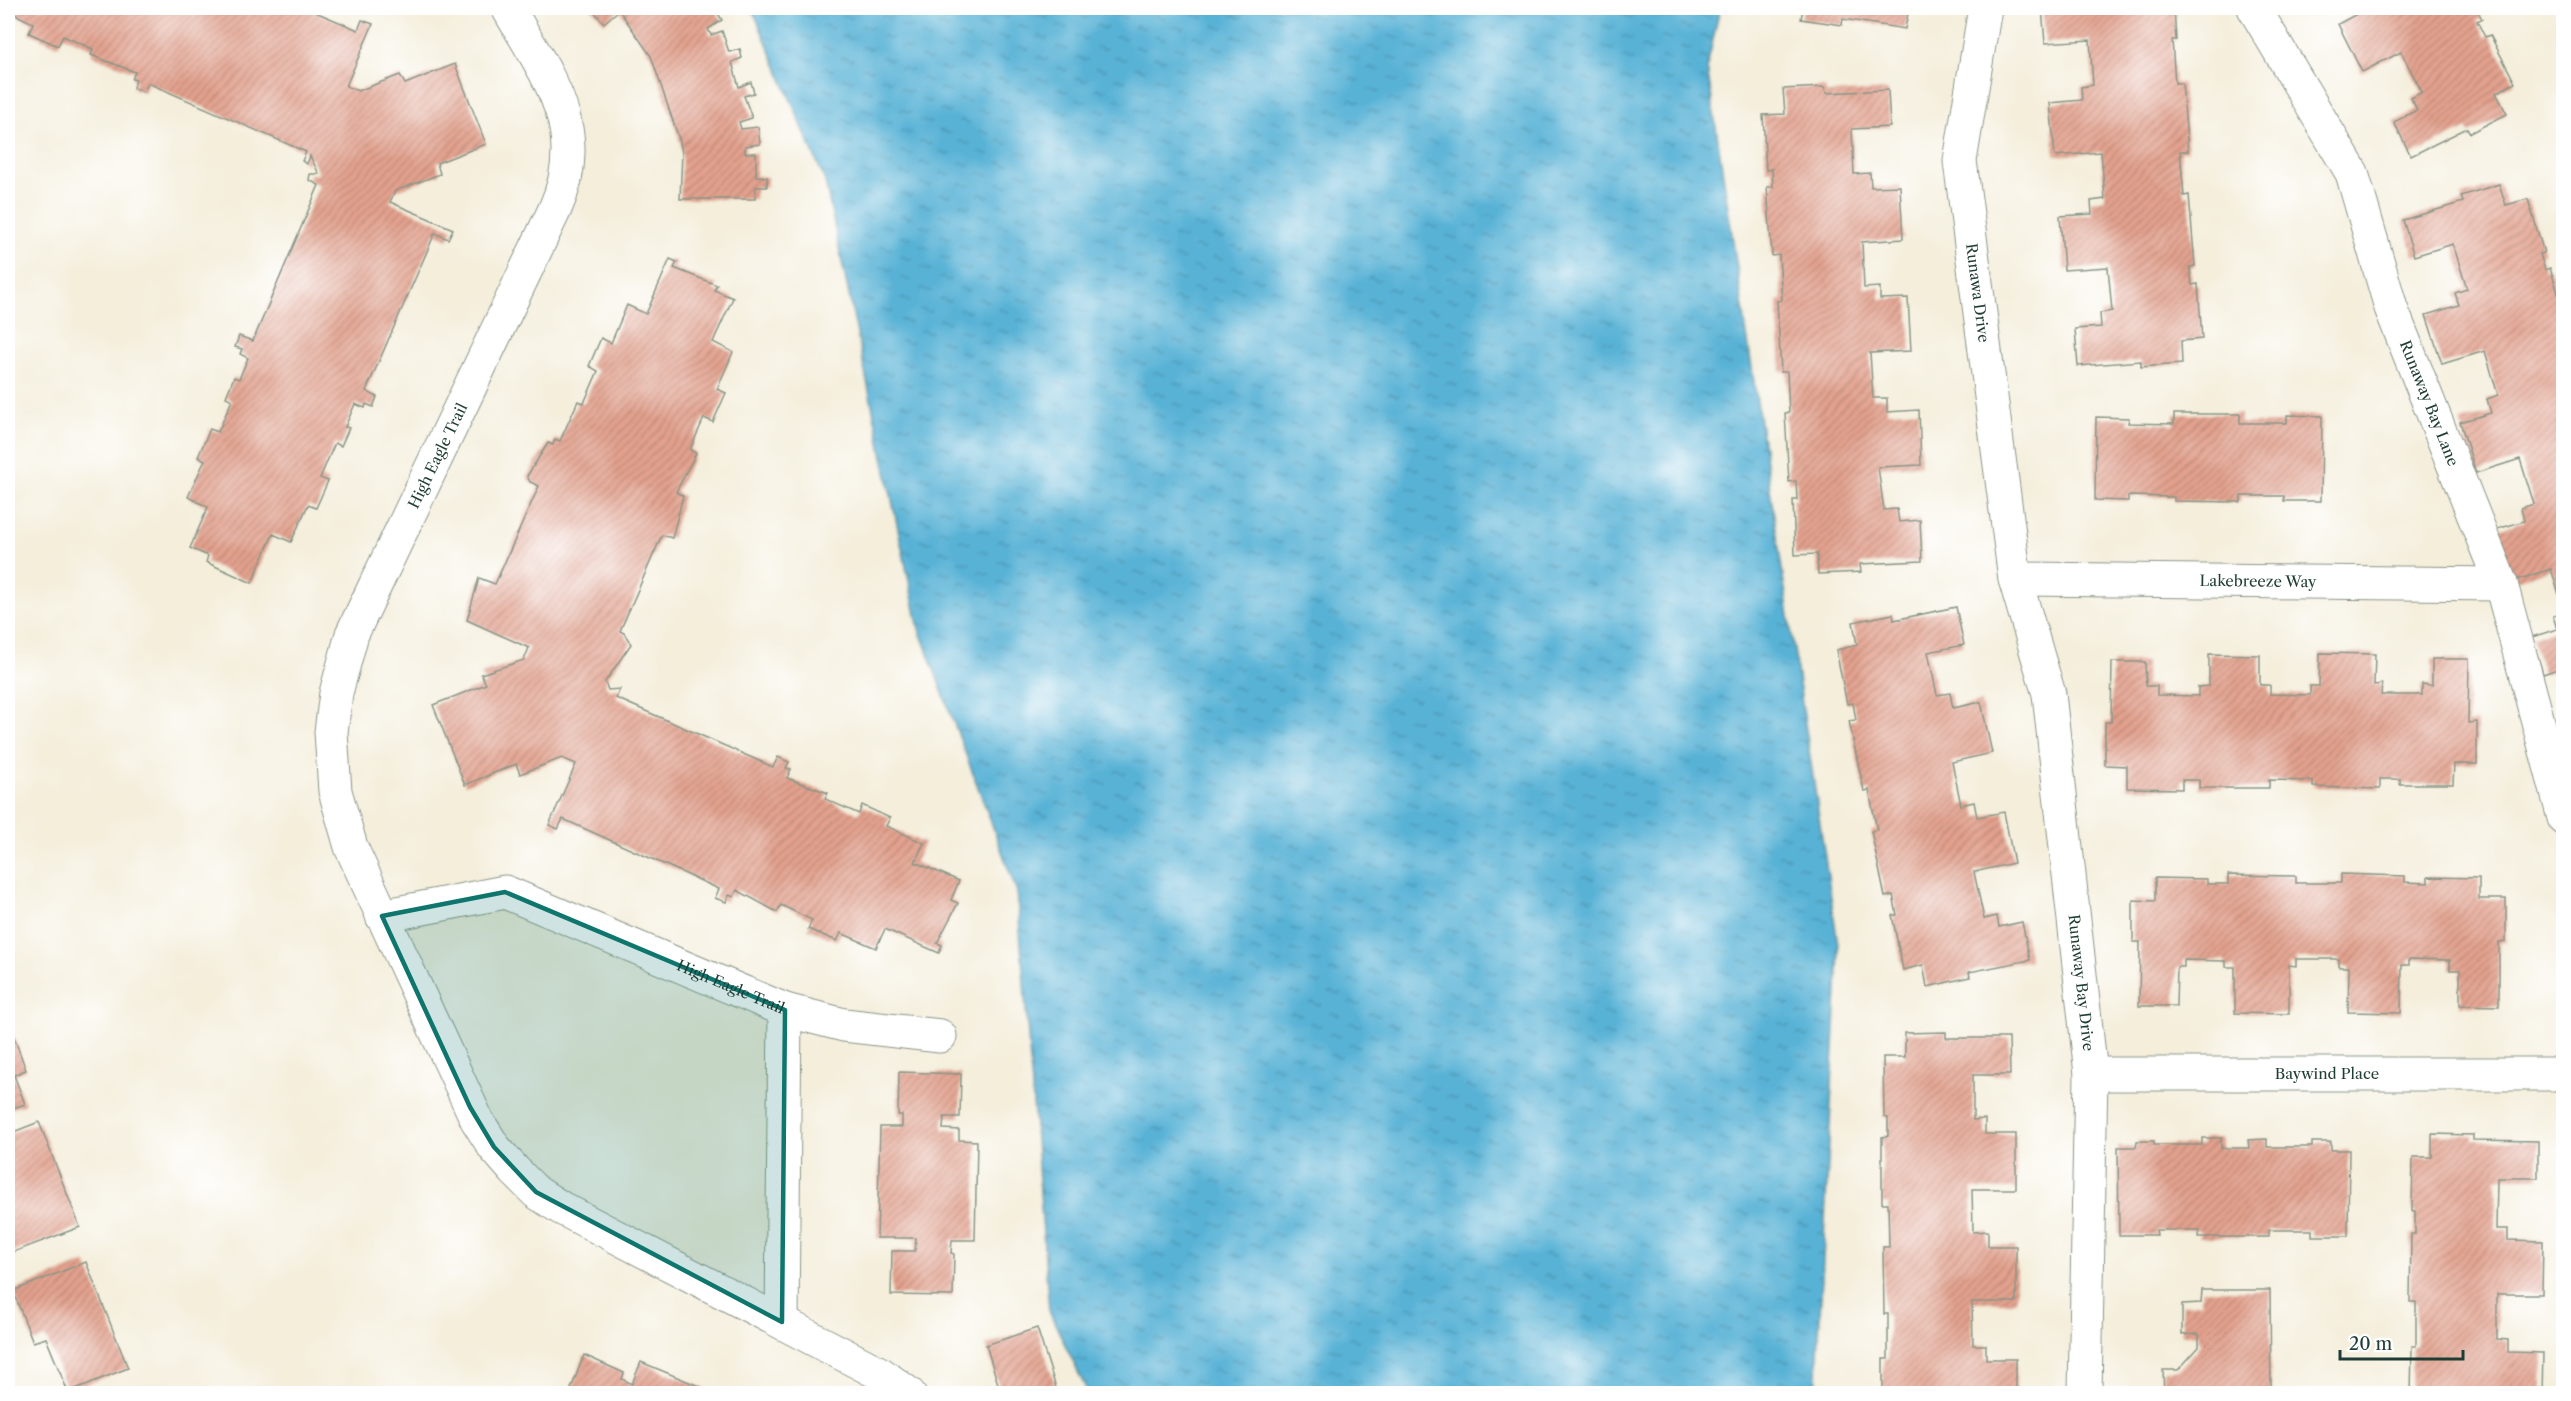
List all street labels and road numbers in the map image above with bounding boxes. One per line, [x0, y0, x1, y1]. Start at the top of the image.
street label: Runawa Drive [1962, 242, 1994, 344]
street label: Runaway Bay Lane [2396, 337, 2463, 469]
street label: High Eagle Trail [404, 400, 471, 512]
street label: Lakebreeze Way [2199, 571, 2317, 591]
street label: Runaway Bay Drive [2064, 913, 2098, 1052]
street label: High Eagle Trail [674, 955, 788, 1018]
street label: Baywind Place [2275, 1064, 2379, 1083]

